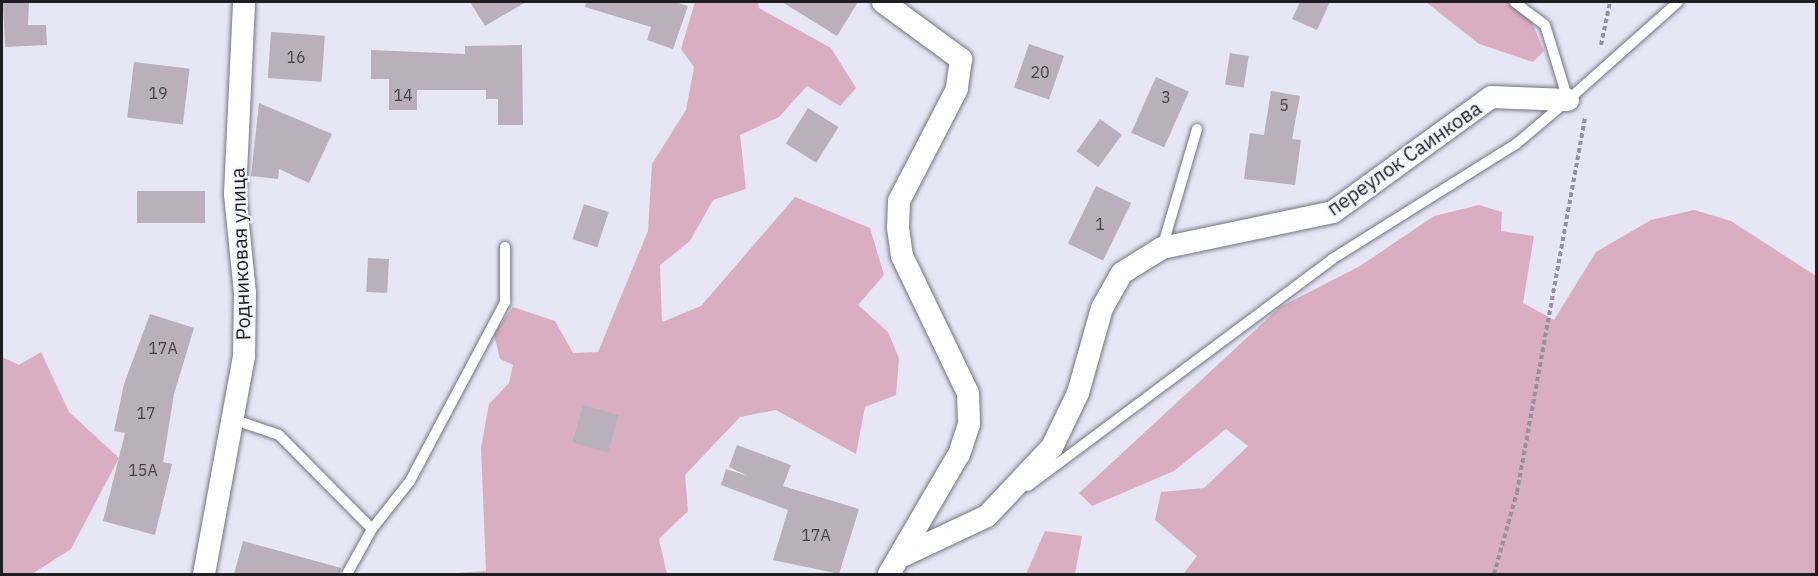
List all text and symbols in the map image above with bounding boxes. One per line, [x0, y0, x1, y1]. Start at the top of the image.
house number: 16 [286, 47, 306, 67]
house number: 20 [1030, 62, 1050, 82]
house number: 19 [148, 83, 168, 103]
house number: 14 [393, 85, 413, 105]
house number: 3 [1161, 87, 1171, 107]
house number: 5 [1279, 95, 1289, 115]
street label: переулок Саинкова [1322, 96, 1486, 220]
street label: Родниковая улица [225, 167, 255, 341]
house number: 1 [1095, 214, 1105, 234]
house number: 17А [148, 338, 178, 358]
house number: 17 [136, 403, 156, 423]
house number: 15А [128, 460, 158, 480]
house number: 17А [801, 525, 831, 545]

